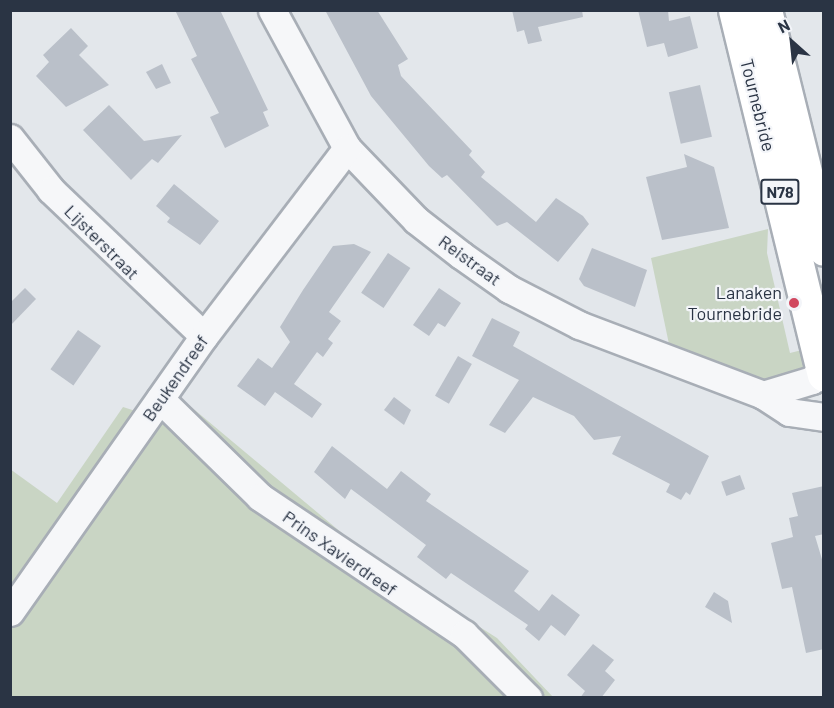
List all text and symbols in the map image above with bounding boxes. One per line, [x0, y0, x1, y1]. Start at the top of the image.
north arrow [762, 12, 822, 72]
text: N [775, 15, 793, 36]
street label: Tournebride [736, 57, 780, 153]
road number: N78 [759, 179, 801, 205]
street label: Lijsterstraat [60, 200, 144, 284]
street label: Reistraat [435, 230, 505, 290]
place label: Lanaken Tournebride [687, 282, 782, 324]
marker: Lanaken Tournebride [787, 296, 801, 310]
street label: Beukendreef [137, 331, 213, 425]
street label: Prins Xavierdreef [279, 506, 401, 600]

